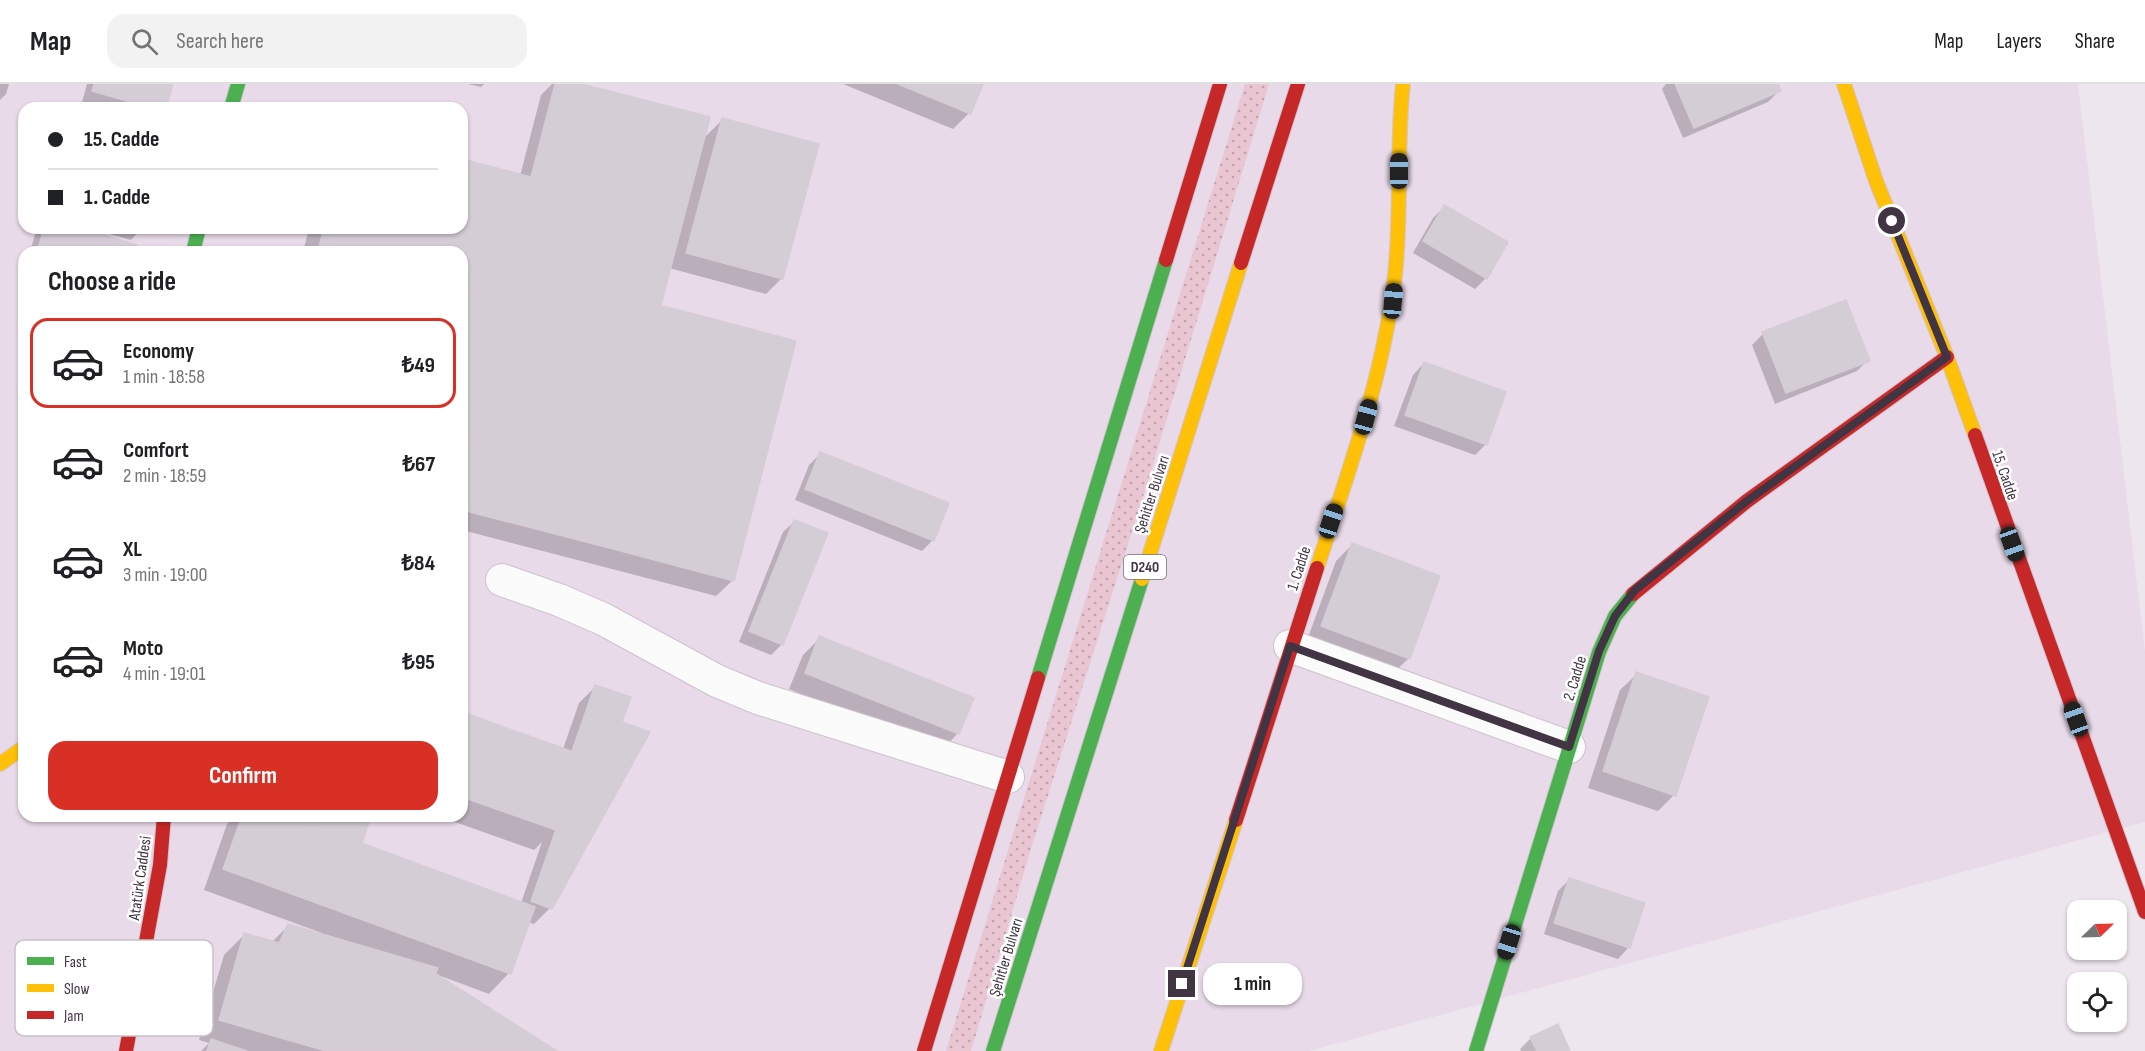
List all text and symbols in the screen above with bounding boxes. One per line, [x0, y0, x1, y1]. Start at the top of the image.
search box [107, 14, 527, 68]
text: Map [30, 25, 71, 58]
icon: search [128, 25, 161, 58]
text: Search here [176, 28, 264, 55]
text: Map [1934, 29, 1963, 54]
text: Layers [1996, 29, 2042, 54]
text: Share [2075, 29, 2115, 54]
text: 15. Cadde [84, 126, 159, 153]
car [1390, 153, 1408, 189]
text: 1. Cadde [84, 184, 150, 211]
route start [1878, 207, 1905, 234]
text: Choose a ride [48, 266, 176, 298]
car [1382, 282, 1404, 320]
icon: car [51, 336, 105, 390]
text: Economy [123, 338, 194, 365]
text: ₺49 [402, 352, 435, 379]
text: 1 min · 18:58 [123, 365, 205, 389]
car [1353, 397, 1379, 437]
icon: car [51, 435, 105, 489]
text: Comfort [123, 437, 189, 464]
street label: 15. Cadde [1987, 448, 2022, 503]
text: ₺67 [402, 451, 435, 478]
street label: Şehitler Bulvarı [1131, 453, 1174, 536]
text: 2 min · 18:59 [123, 464, 206, 488]
car [1317, 501, 1345, 541]
car [1997, 524, 2027, 564]
icon: car [51, 534, 105, 588]
text: XL [123, 536, 142, 563]
street label: 1. Cadde [1283, 544, 1315, 593]
text: ₺84 [402, 550, 435, 577]
road number: D240 [1124, 555, 1166, 579]
text: 3 min · 19:00 [123, 563, 207, 587]
icon: car [51, 633, 105, 687]
text: Moto [123, 635, 163, 662]
text: ₺95 [402, 649, 435, 676]
street label: 2. Cadde [1560, 654, 1591, 703]
text: 4 min · 19:01 [123, 662, 206, 686]
car [2061, 699, 2091, 739]
button: Confirm [48, 741, 438, 810]
street label: Atatürk Caddesi [125, 835, 156, 923]
north arrow [2067, 900, 2127, 960]
map controls [2067, 900, 2127, 1032]
street label: Şehitler Bulvarı [986, 916, 1027, 999]
car [1495, 922, 1523, 962]
legend [15, 940, 213, 1036]
text: Fast [64, 953, 87, 972]
callout: 1 min [1203, 963, 1302, 1005]
route end [1168, 970, 1195, 997]
text: 1 min [1234, 972, 1271, 996]
button: locate [2067, 972, 2127, 1032]
text: Slow [64, 980, 89, 999]
text: Jam [63, 1007, 84, 1026]

